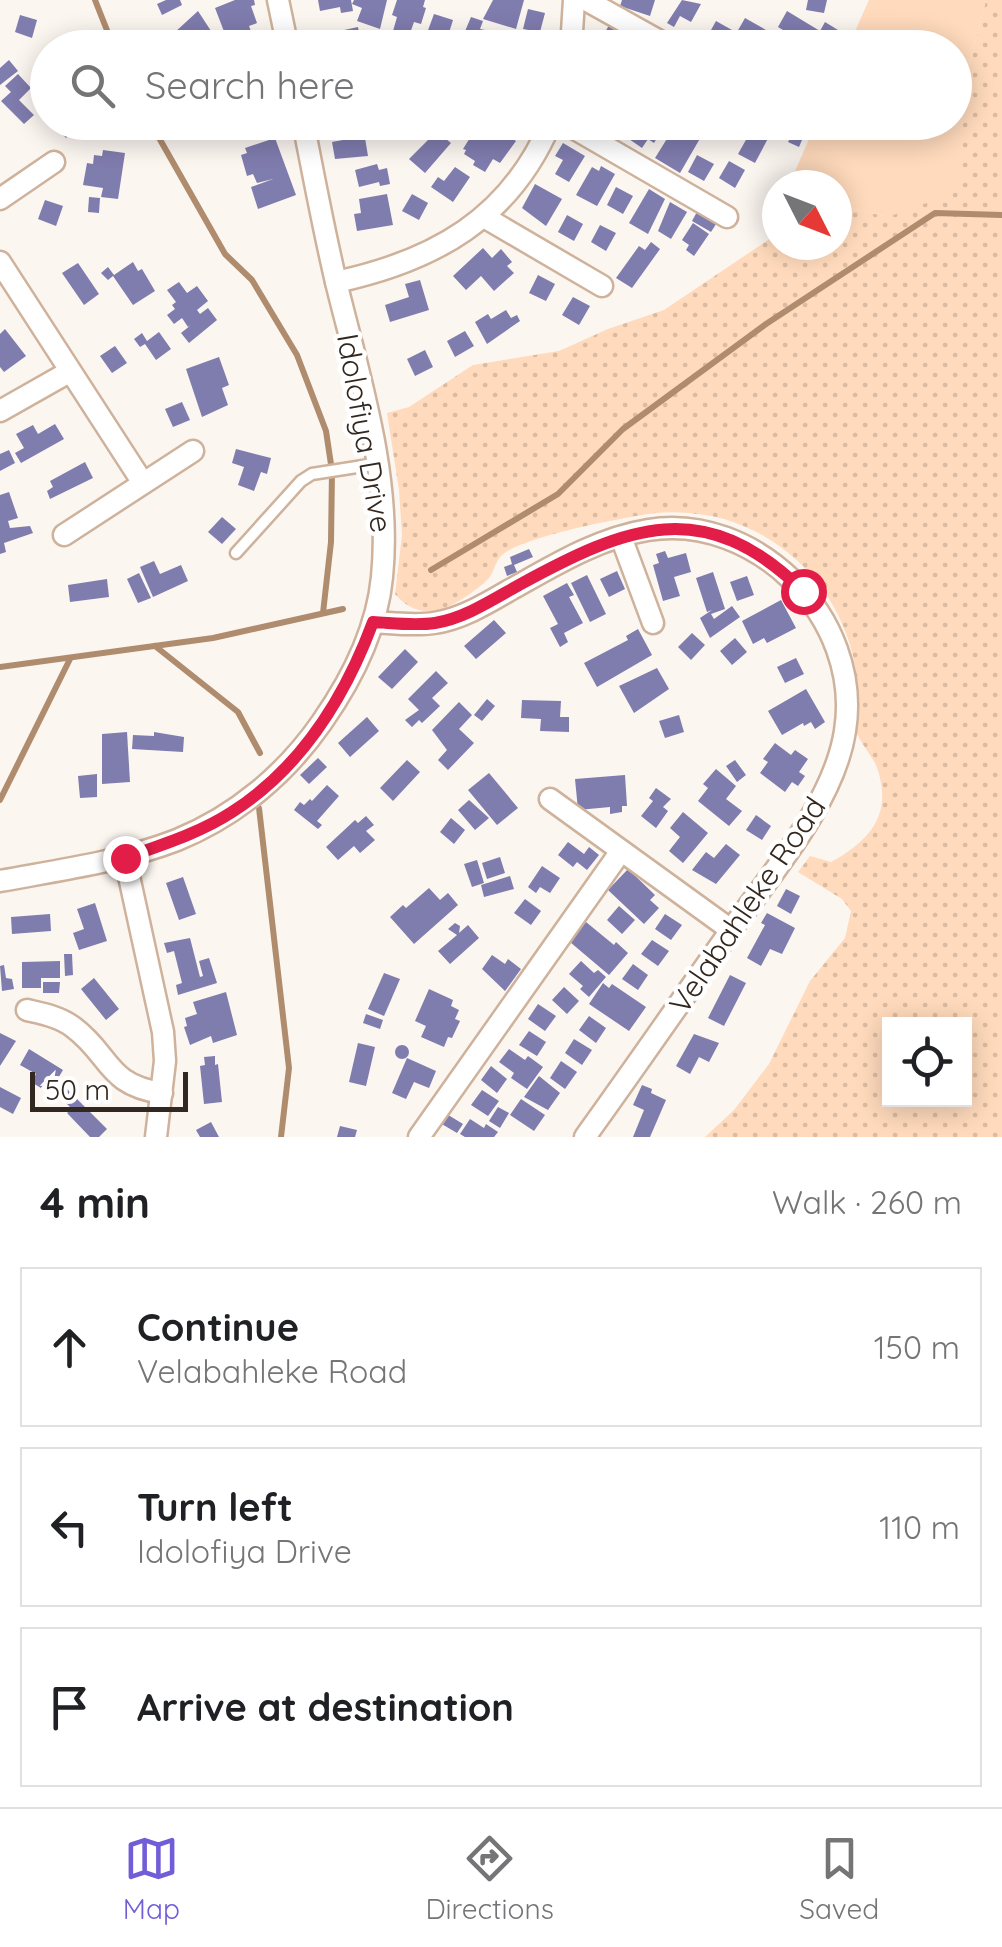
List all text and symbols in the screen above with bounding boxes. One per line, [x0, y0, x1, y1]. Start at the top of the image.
search box [30, 30, 972, 140]
icon: search [65, 58, 120, 113]
text: Search here [145, 61, 355, 109]
north arrow [762, 170, 852, 260]
street label: Idolofiya Drive [329, 331, 401, 535]
route start [781, 569, 827, 615]
street label: Velabahleke Road [660, 789, 834, 1021]
route end [103, 836, 149, 882]
map controls [882, 1017, 972, 1107]
button: locate [882, 1017, 972, 1107]
scale bar [30, 1067, 188, 1112]
text: 50 m [45, 1072, 110, 1107]
text: 4 min [40, 1176, 150, 1229]
text: Walk · 260 m [772, 1182, 962, 1222]
text: Continue [137, 1303, 299, 1351]
icon: ahead [42, 1320, 97, 1375]
text: 150 m [874, 1327, 960, 1367]
text: Velabahleke Road [137, 1351, 407, 1391]
text: Turn left [137, 1483, 293, 1531]
icon: left [42, 1500, 97, 1555]
text: 110 m [879, 1507, 960, 1547]
text: Idolofiya Drive [137, 1531, 352, 1571]
icon: arrive [42, 1680, 97, 1735]
text: Arrive at destination [137, 1683, 514, 1731]
tab: Map [123, 1831, 180, 1926]
tab: Directions [425, 1831, 554, 1926]
tab: Saved [799, 1831, 879, 1926]

